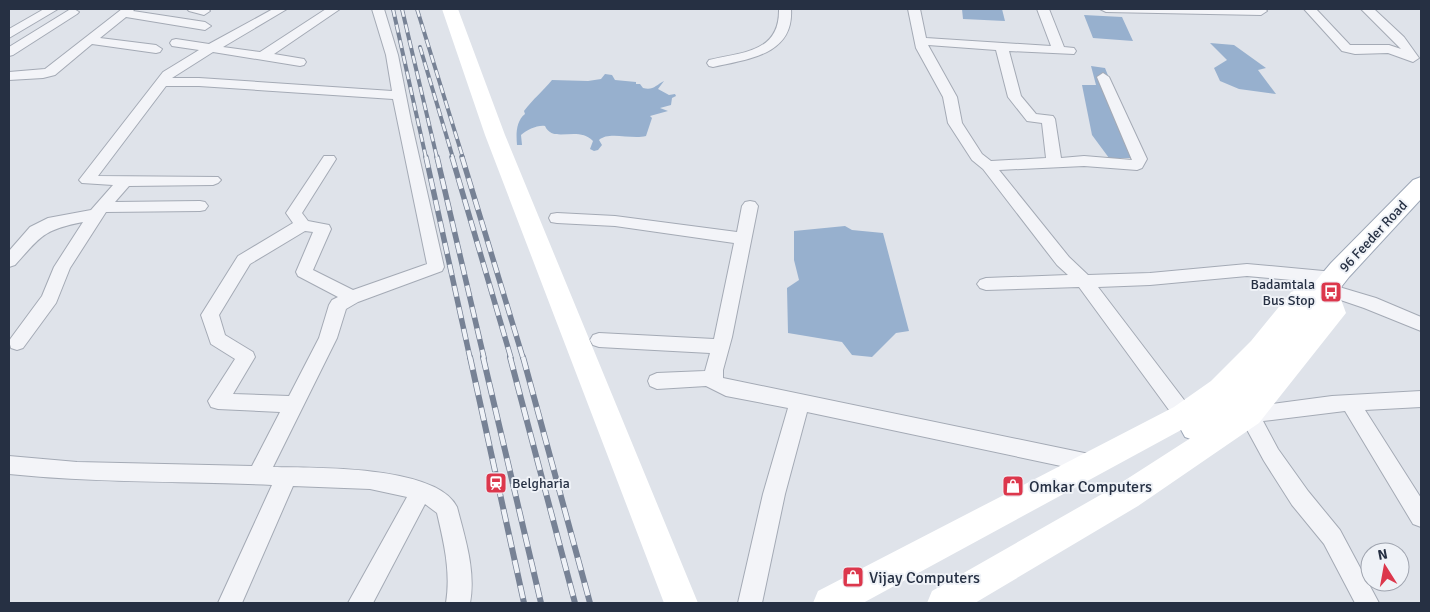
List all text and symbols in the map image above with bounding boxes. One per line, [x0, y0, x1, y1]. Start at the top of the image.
street label: 96 Feeder Road [1336, 197, 1411, 276]
place label: Badamtala Bus Stop [1251, 276, 1315, 309]
bus stop icon: Badamtala Bus Stop [1319, 280, 1343, 304]
station icon: Belgharia [484, 471, 508, 495]
shop icon: Omkar Computers [1001, 474, 1025, 498]
place label: Belgharia [512, 475, 570, 492]
place label: Omkar Computers [1029, 477, 1152, 497]
north arrow [1360, 542, 1410, 592]
text: N [1376, 545, 1389, 564]
shop icon: Vijay Computers [841, 565, 865, 589]
place label: Vijay Computers [869, 568, 980, 588]

